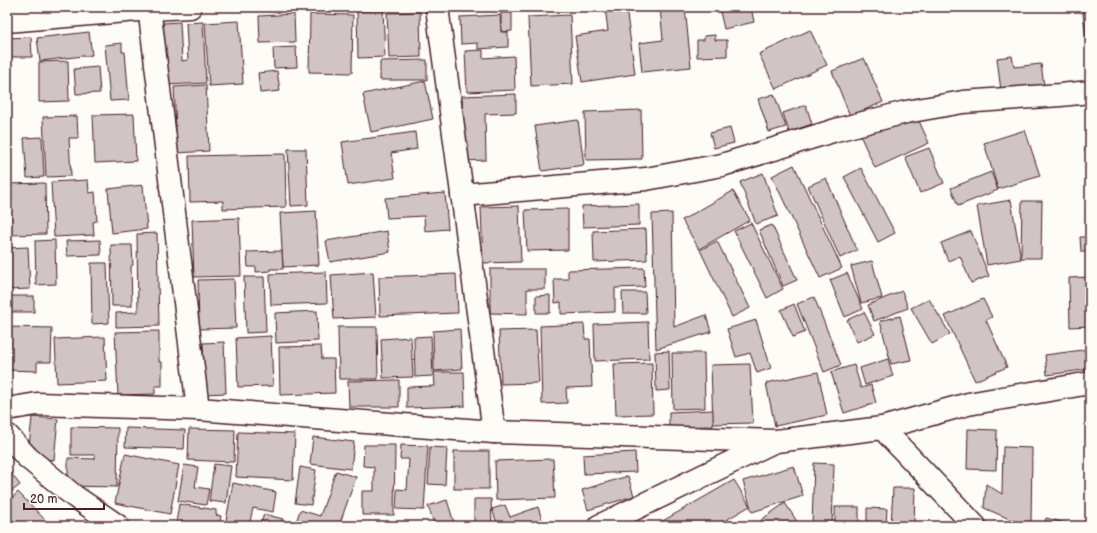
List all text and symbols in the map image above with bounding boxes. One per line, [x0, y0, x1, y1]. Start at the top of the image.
scale bar [24, 485, 104, 511]
text: 20 m [30, 492, 57, 507]

